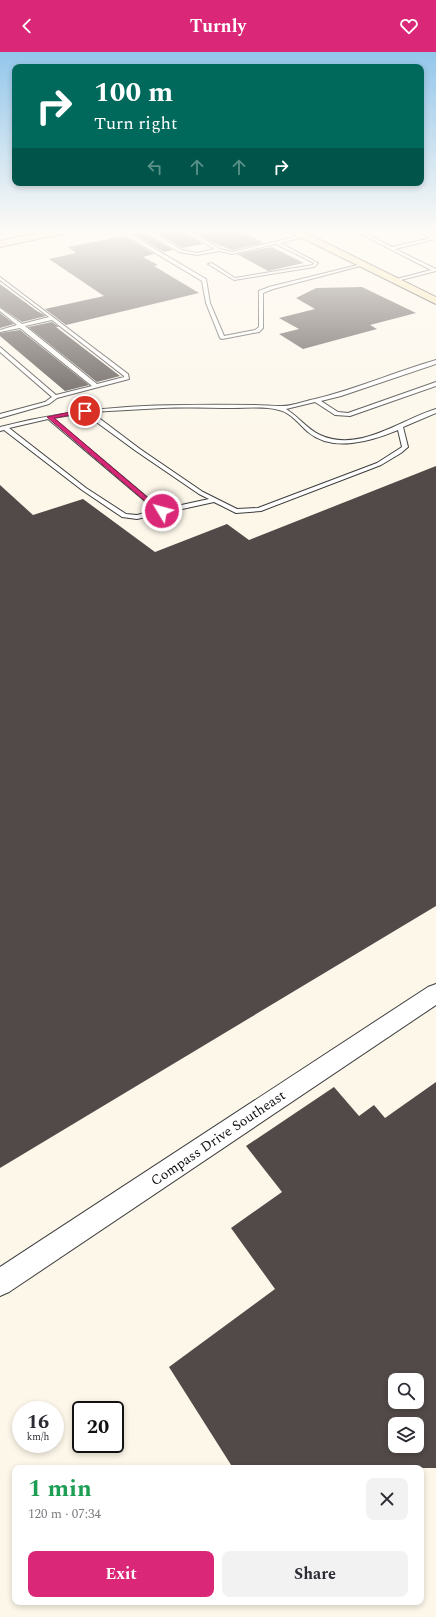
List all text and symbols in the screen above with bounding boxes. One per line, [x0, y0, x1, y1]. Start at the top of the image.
text: Turnly [190, 13, 246, 40]
icon: back [16, 15, 38, 37]
icon: heart [398, 15, 420, 37]
text: 100 m [94, 71, 173, 114]
icon: right [28, 80, 80, 132]
text: Turn right [94, 110, 177, 137]
icon: left [144, 156, 166, 178]
icon: ahead [186, 156, 208, 178]
icon: ahead [228, 156, 250, 178]
icon: right [270, 156, 292, 178]
pin [68, 394, 102, 428]
icon: arrive [74, 400, 96, 422]
position arrow [141, 490, 183, 532]
street label: Compass Drive Southeast [146, 1085, 290, 1191]
map controls [388, 1373, 424, 1453]
button: search [388, 1373, 424, 1409]
speed limit sign: 20 [72, 1401, 124, 1453]
text: 16 [27, 1407, 49, 1437]
button: layers [388, 1417, 424, 1453]
text: km/h [27, 1429, 49, 1445]
text: 1 min [28, 1471, 92, 1507]
button: close [366, 1478, 408, 1520]
text: 120 m · 07:34 [28, 1504, 101, 1524]
button: Exit [28, 1551, 214, 1597]
button: Share [222, 1551, 408, 1597]

